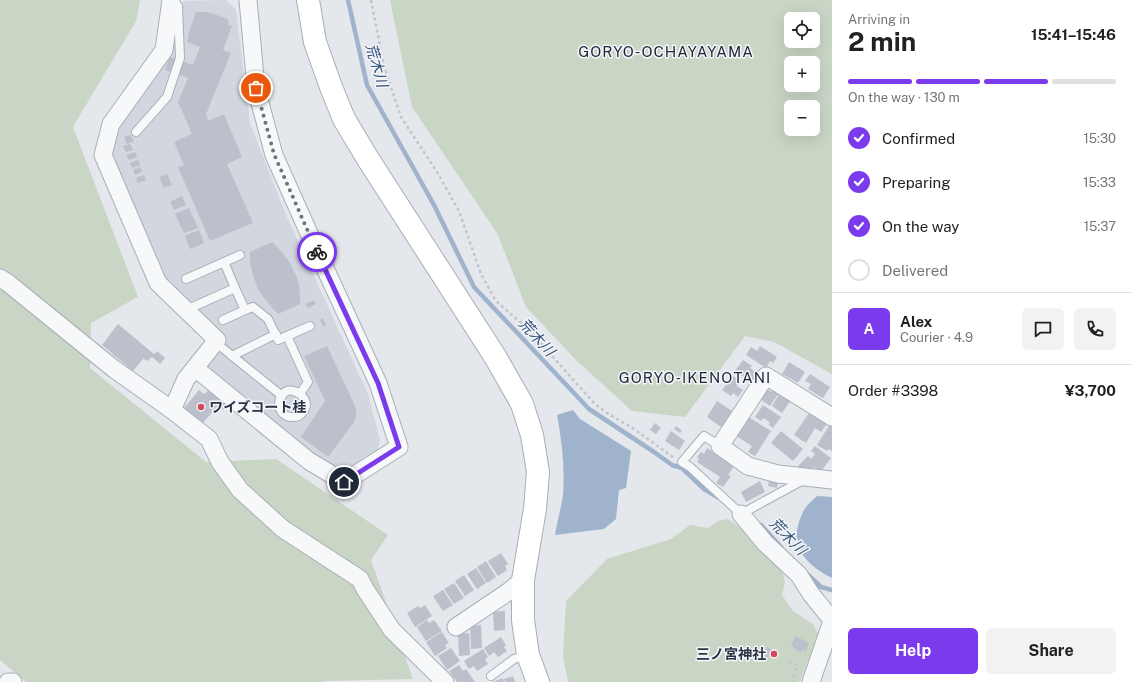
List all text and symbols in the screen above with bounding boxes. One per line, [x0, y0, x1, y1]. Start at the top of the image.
map controls [784, 12, 820, 136]
button: locate [784, 12, 820, 48]
text: Arriving in [848, 12, 910, 27]
text: 2 min [848, 26, 916, 57]
text: 15:41–15:46 [1031, 26, 1116, 43]
water label: 荒木川 [363, 41, 392, 91]
district label: GORYO-OCHAYAYAMA [578, 43, 754, 60]
button: + [784, 56, 820, 92]
pin [239, 71, 273, 105]
icon: bag [245, 77, 267, 99]
text: On the way · 130 m [848, 90, 960, 105]
button: − [784, 100, 820, 136]
icon: check [848, 127, 870, 149]
text: Confirmed [882, 130, 955, 147]
text: 15:30 [1083, 131, 1116, 146]
icon: check [848, 171, 870, 193]
text: Preparing [882, 174, 951, 191]
text: 15:33 [1083, 175, 1116, 190]
icon: check [848, 215, 870, 237]
text: On the way [882, 218, 959, 235]
text: 15:37 [1084, 219, 1116, 234]
courier [297, 232, 337, 272]
icon: bike [306, 241, 328, 263]
text: Delivered [882, 262, 948, 279]
button: chat [1022, 308, 1064, 350]
button: phone [1074, 308, 1116, 350]
text: Alex [900, 313, 932, 330]
water label: 荒木川 [515, 315, 560, 361]
text: A [864, 320, 874, 337]
text: Courier · 4.9 [900, 330, 973, 345]
district label: GORYO-IKENOTANI [619, 369, 771, 386]
text: Order #3398 [848, 382, 938, 399]
text: ¥3,700 [1065, 382, 1116, 399]
place label: ワイズコート桂 [209, 399, 307, 415]
marker: ワイズコート桂 [196, 402, 206, 412]
pin [327, 465, 361, 499]
icon: home [333, 471, 355, 493]
water label: 荒木川 [766, 514, 811, 560]
button: Help [848, 628, 978, 674]
button: Share [986, 628, 1116, 674]
place label: 三ノ宮神社 [696, 646, 766, 662]
marker: 三ノ宮神社 [769, 649, 779, 659]

